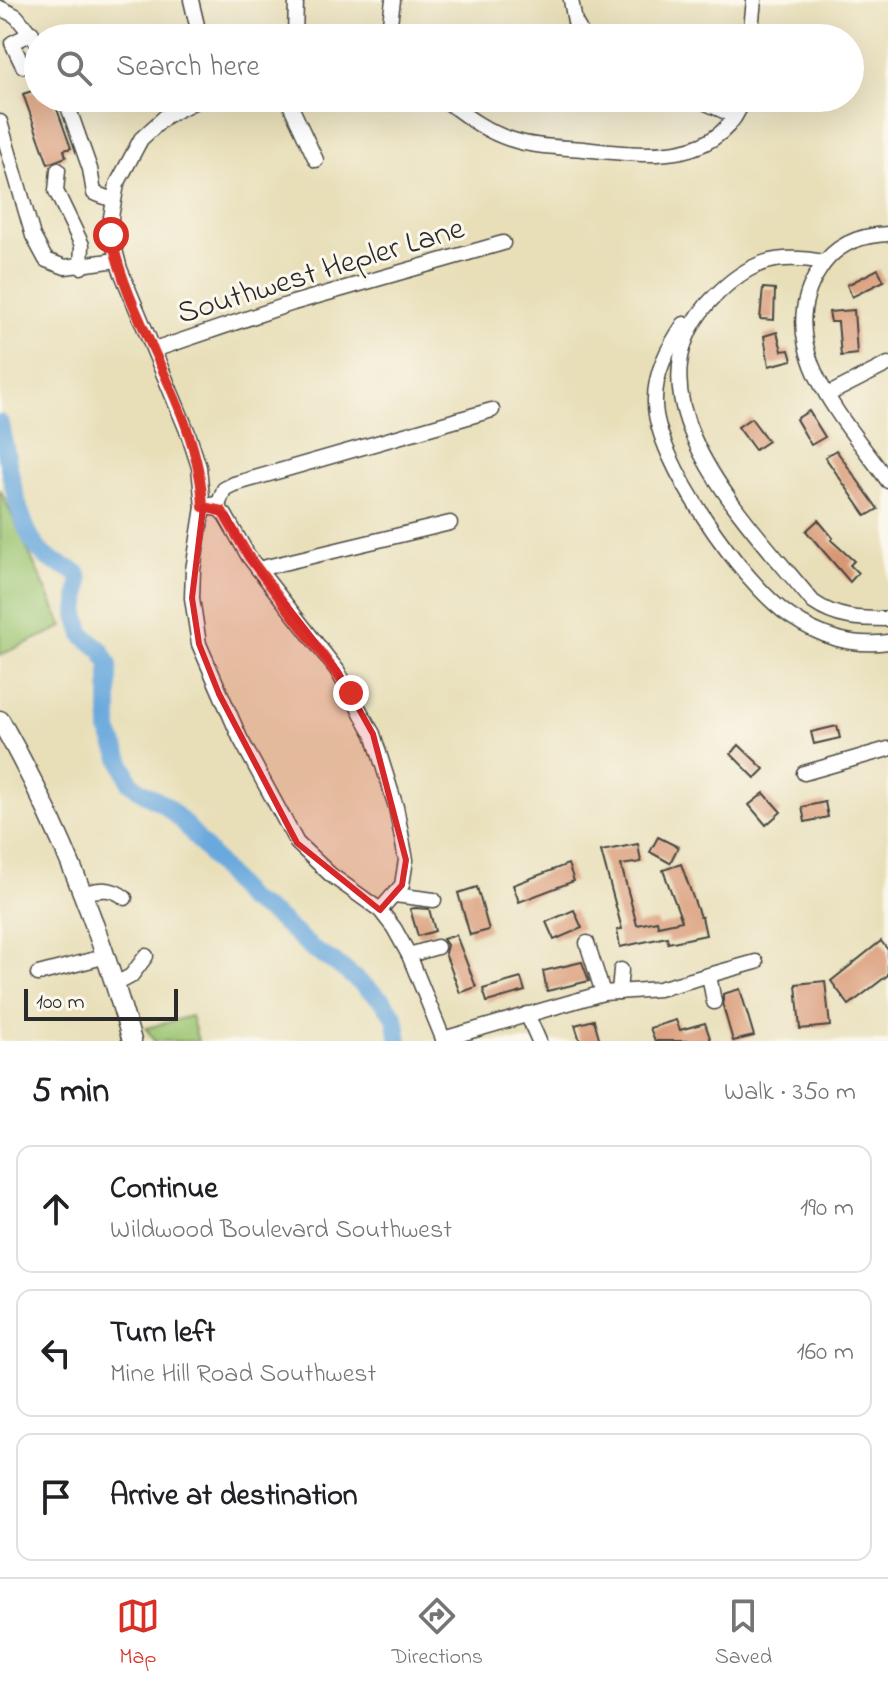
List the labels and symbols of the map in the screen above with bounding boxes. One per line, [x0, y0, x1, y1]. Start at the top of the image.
street label: Southwest Hepler Lane [172, 206, 471, 338]
route start [93, 217, 129, 253]
route end [333, 675, 369, 711]
scale bar [24, 985, 178, 1021]

